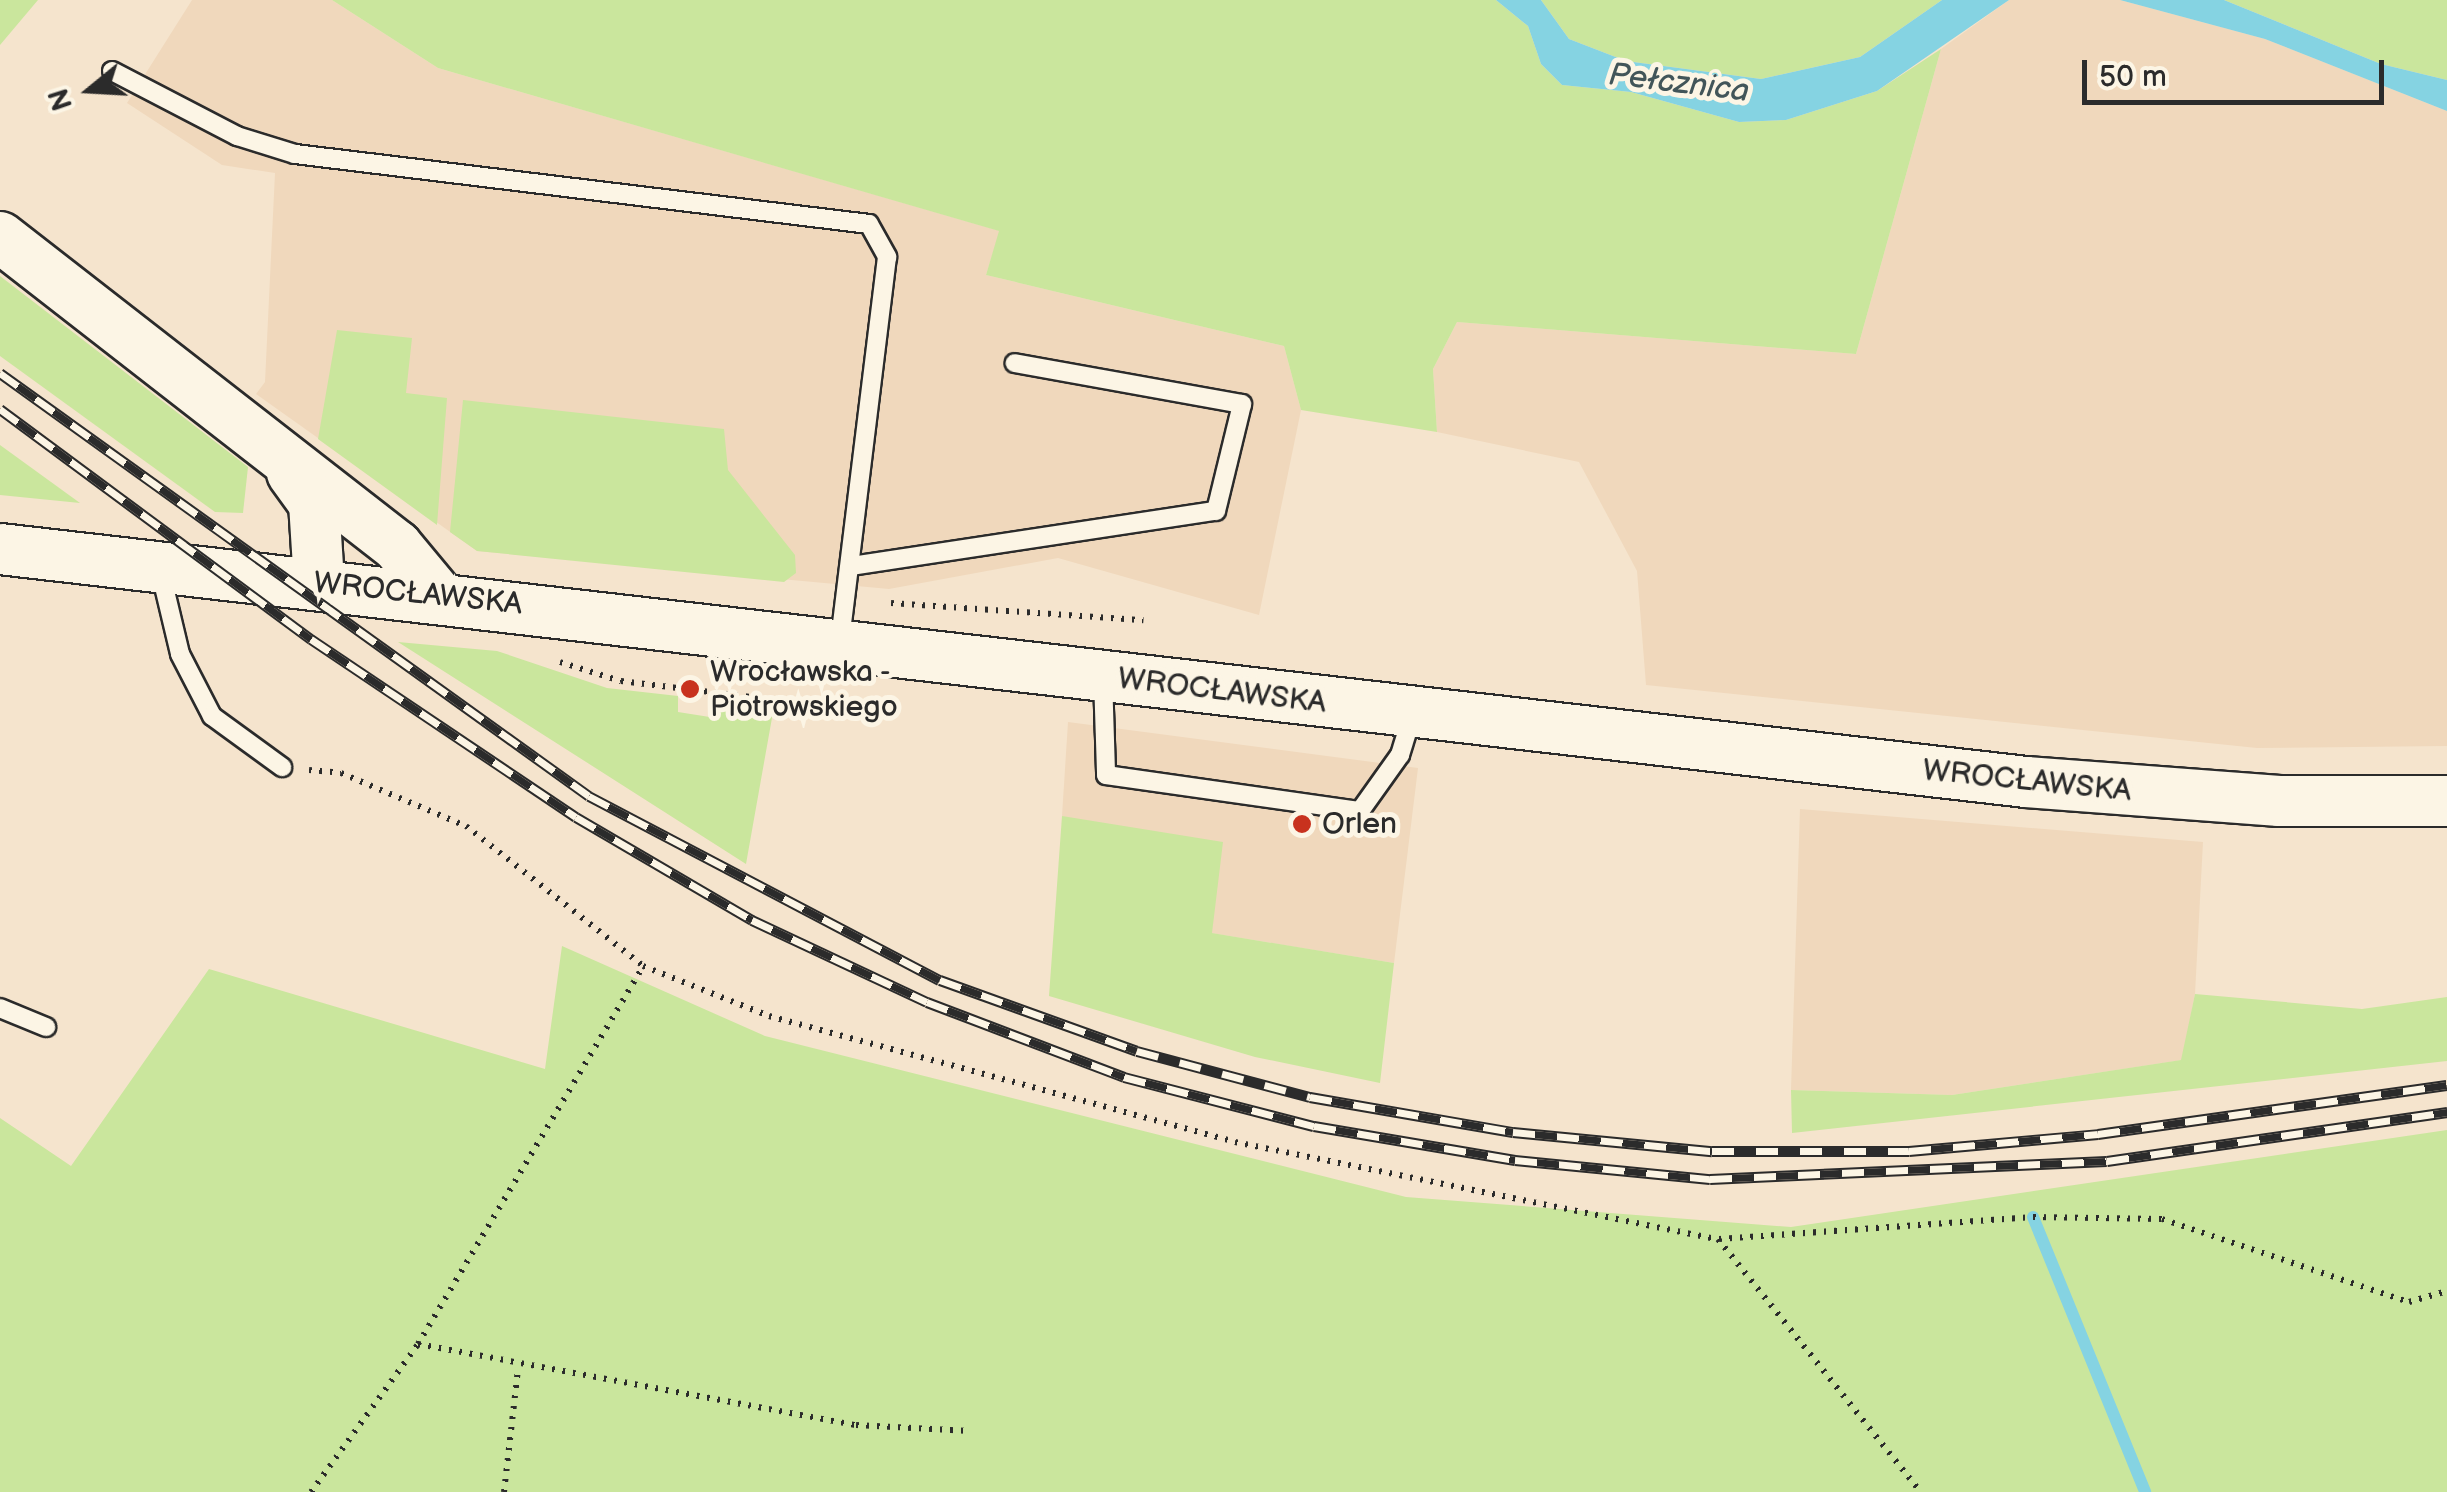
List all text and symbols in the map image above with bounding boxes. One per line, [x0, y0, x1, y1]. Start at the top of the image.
north arrow [40, 40, 140, 140]
scale bar [2087, 40, 2390, 102]
water label: Pełcznica [1607, 56, 1751, 112]
text: 50 m [2099, 59, 2167, 95]
text: N [42, 84, 80, 115]
street label: WROCŁAWSKA [312, 565, 524, 623]
place label: Wrocławska - Piotrowskiego [710, 654, 898, 724]
street label: WROCŁAWSKA [1116, 660, 1328, 722]
marker: Wrocławska - Piotrowskiego [679, 678, 701, 700]
street label: WROCŁAWSKA [1921, 752, 2133, 810]
place label: Orlen [1322, 806, 1397, 842]
marker: Orlen [1291, 813, 1313, 835]

